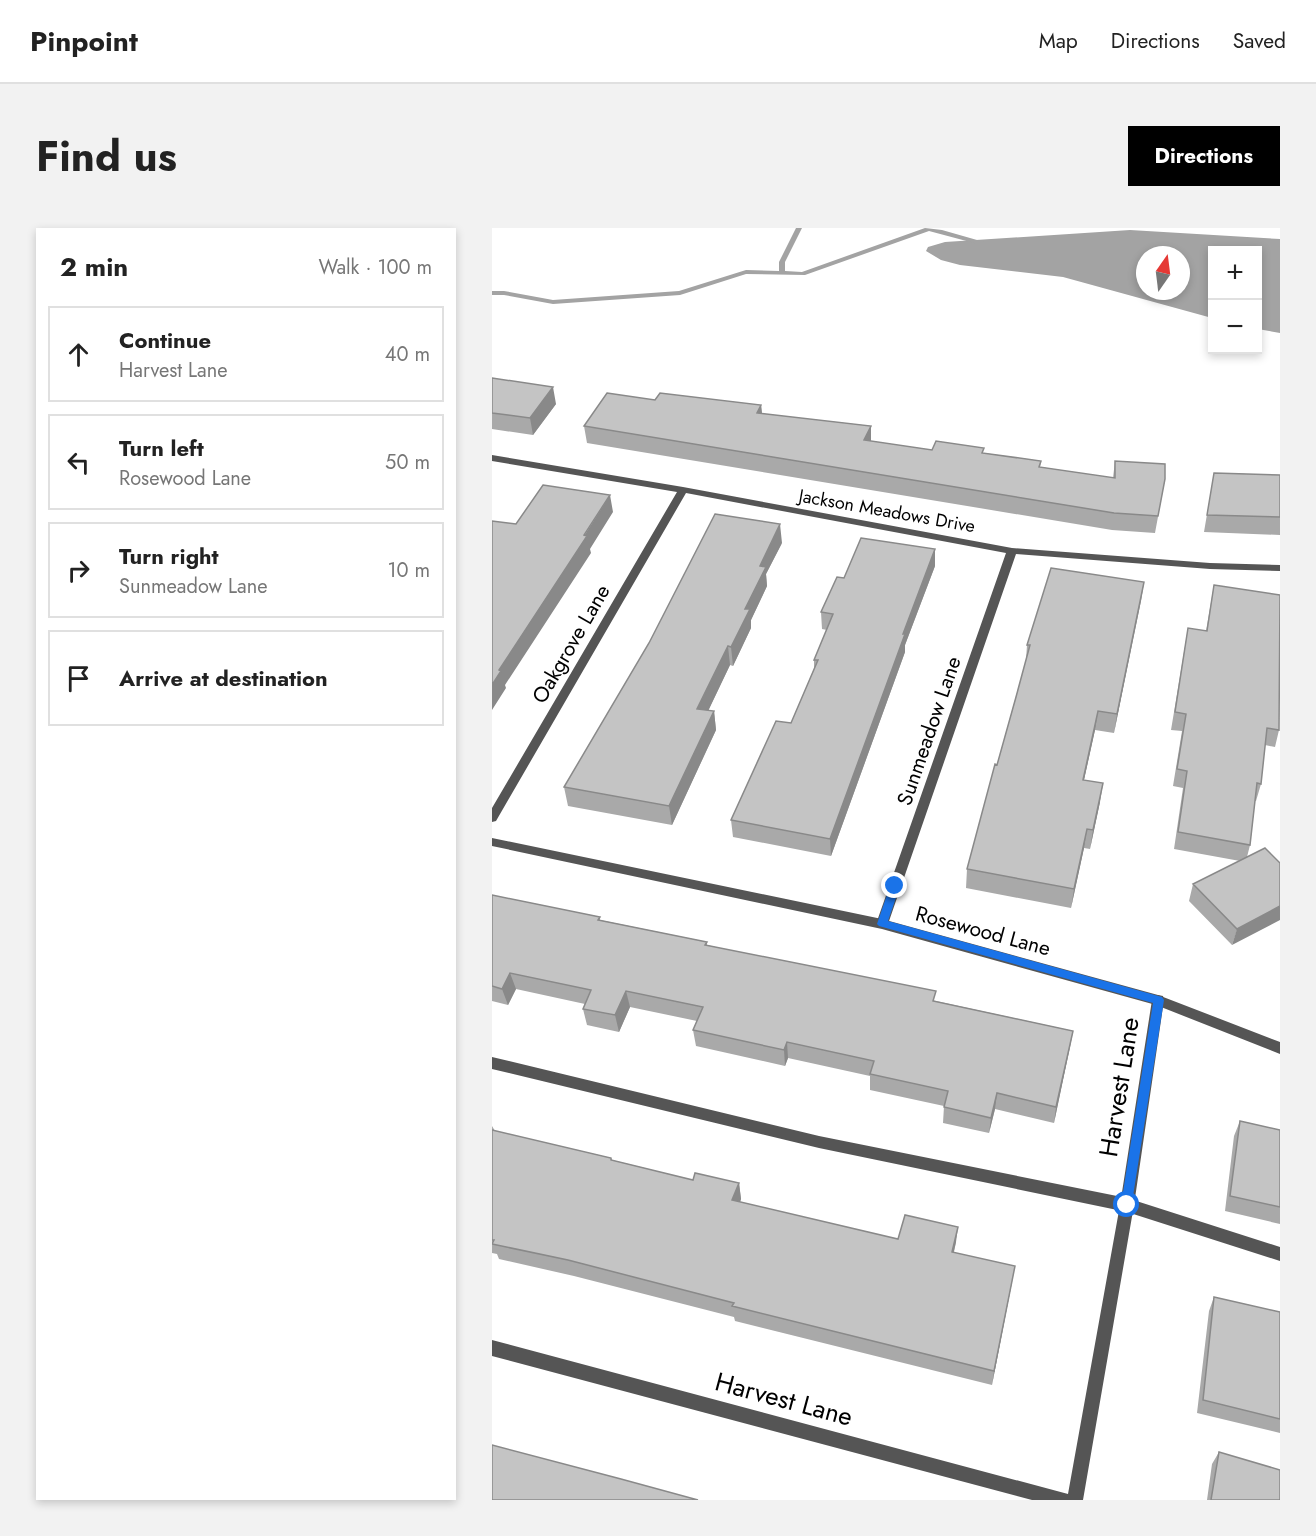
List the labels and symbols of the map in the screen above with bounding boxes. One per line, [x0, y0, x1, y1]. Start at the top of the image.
north arrow [1136, 246, 1190, 300]
street label: Jackson Meadows Drive [795, 482, 977, 539]
street label: Oakgrove Lane [525, 579, 617, 709]
street label: Sunmeadow Lane [889, 652, 969, 810]
route end [881, 872, 907, 898]
street label: Rosewood Lane [912, 899, 1054, 963]
street label: Harvest Lane [1089, 1014, 1149, 1160]
route start [1113, 1191, 1139, 1217]
street label: Harvest Lane [711, 1362, 857, 1436]

